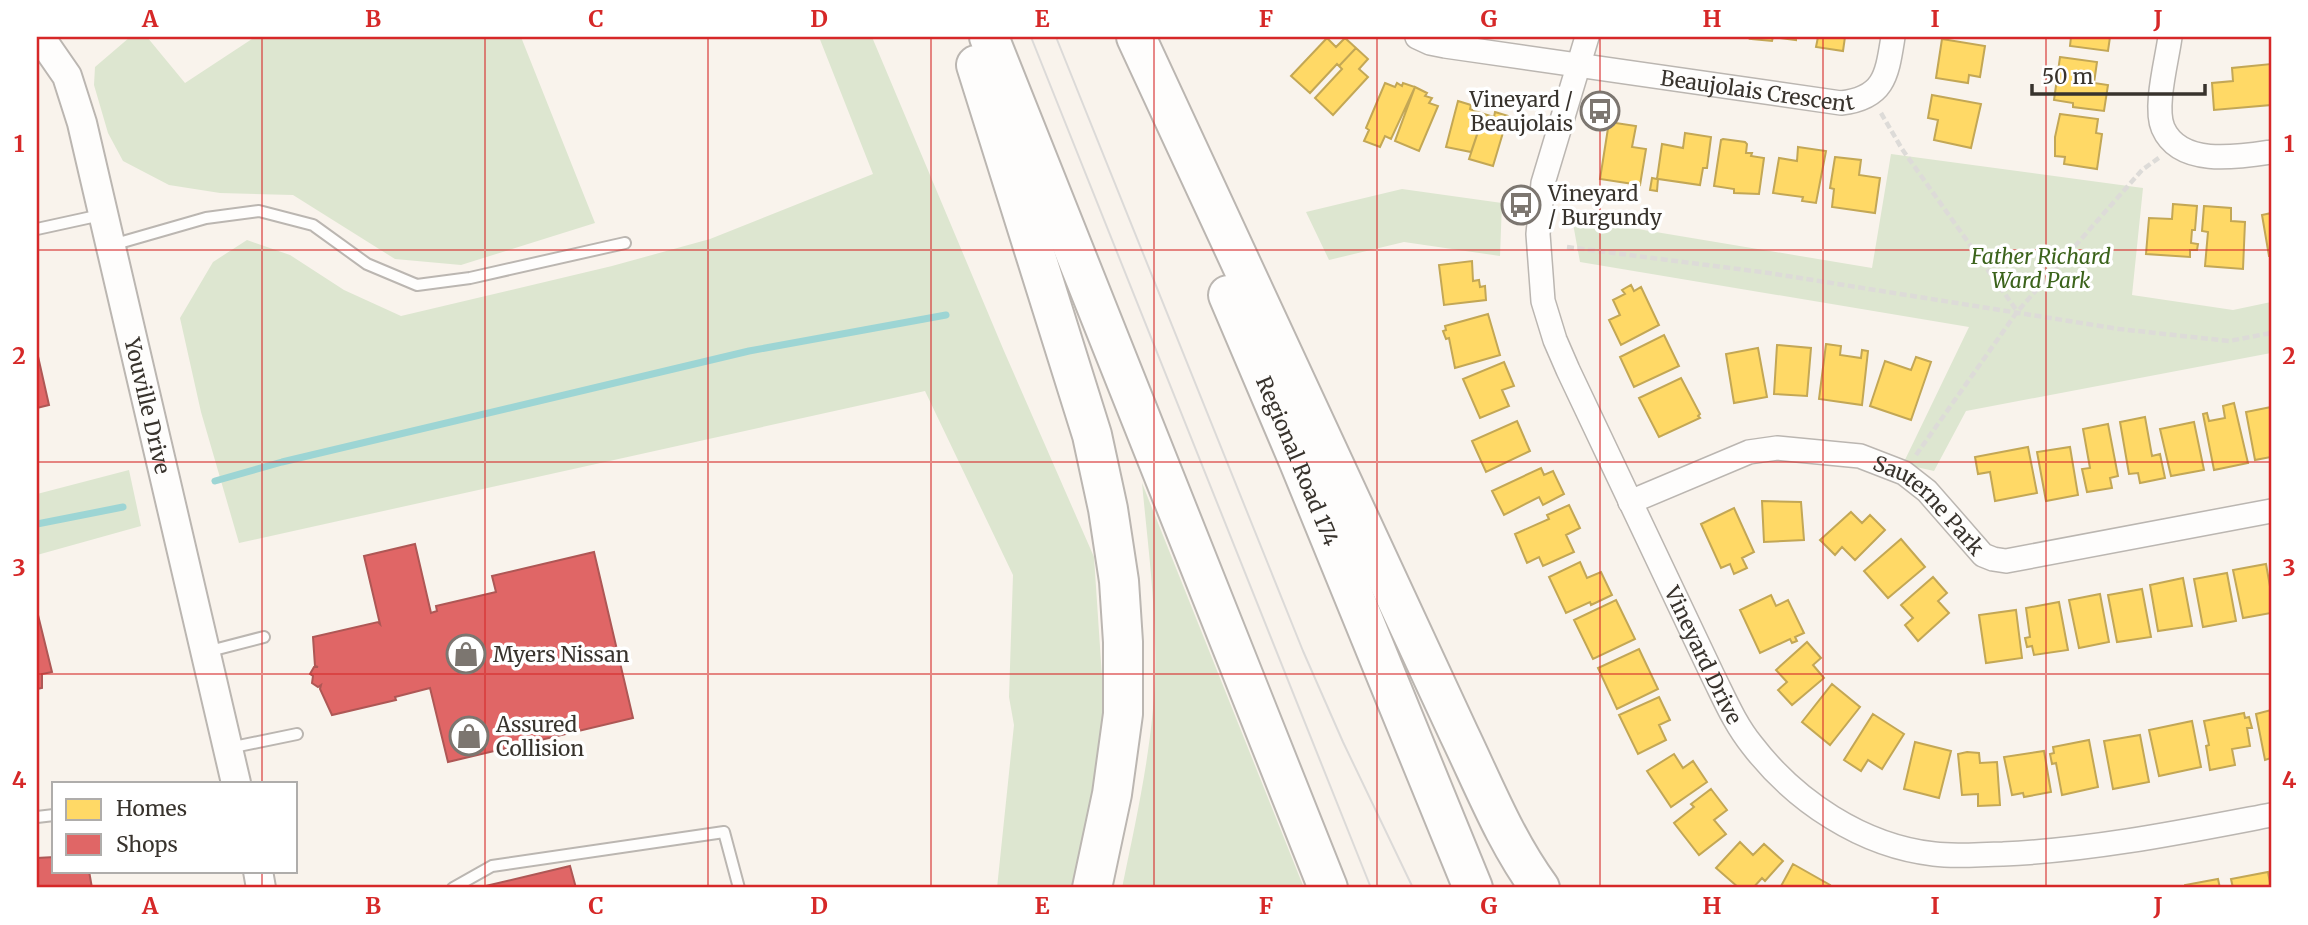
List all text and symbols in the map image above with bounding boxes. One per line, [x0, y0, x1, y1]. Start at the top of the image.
text: A [141, 4, 159, 33]
text: B [365, 4, 381, 33]
text: C [588, 4, 604, 33]
text: D [810, 4, 828, 33]
text: E [1034, 4, 1050, 33]
text: F [1259, 4, 1273, 33]
text: G [1481, 4, 1498, 33]
text: H [1703, 4, 1722, 33]
text: I [1930, 4, 1940, 33]
text: J [2152, 4, 2163, 33]
scale bar [2032, 52, 2205, 96]
text: 50 m [2042, 63, 2093, 90]
street label: Beaujolais Crescent [1659, 64, 1856, 117]
place label: Vineyard / Beaujolais [1469, 86, 1573, 137]
bus stop icon: Vineyard / Beaujolais [1579, 90, 1621, 132]
text: 1 [14, 129, 25, 158]
text: 1 [2284, 129, 2295, 158]
place label: Vineyard / Burgundy [1547, 180, 1663, 231]
bus stop icon: Vineyard / Burgundy [1500, 184, 1542, 226]
park label: Father Richard Ward Park [1970, 243, 2111, 294]
street label: Youville Drive [119, 334, 177, 477]
text: 2 [12, 341, 26, 370]
text: 2 [2282, 341, 2296, 370]
street label: Regional Road 174 [1250, 372, 1345, 550]
street label: Sauterne Park [1870, 449, 1991, 561]
text: 3 [12, 553, 26, 582]
text: 3 [2282, 553, 2296, 582]
street label: Vineyard Drive [1658, 581, 1748, 729]
shop icon: Myers Nissan [445, 633, 487, 675]
place label: Myers Nissan [493, 641, 629, 668]
place label: Assured Collision [495, 711, 584, 762]
shop icon: Assured Collision [448, 715, 490, 757]
text: 4 [12, 765, 27, 794]
text: 4 [2282, 765, 2297, 794]
legend [52, 782, 298, 872]
text: Homes [116, 795, 187, 822]
text: Shops [116, 831, 178, 858]
text: A [141, 891, 159, 920]
text: B [365, 891, 381, 920]
text: C [588, 891, 604, 920]
text: D [810, 891, 828, 920]
text: E [1034, 891, 1050, 920]
text: F [1259, 891, 1273, 920]
text: G [1481, 891, 1498, 920]
text: H [1703, 891, 1722, 920]
text: I [1930, 891, 1940, 920]
text: J [2152, 891, 2163, 920]

